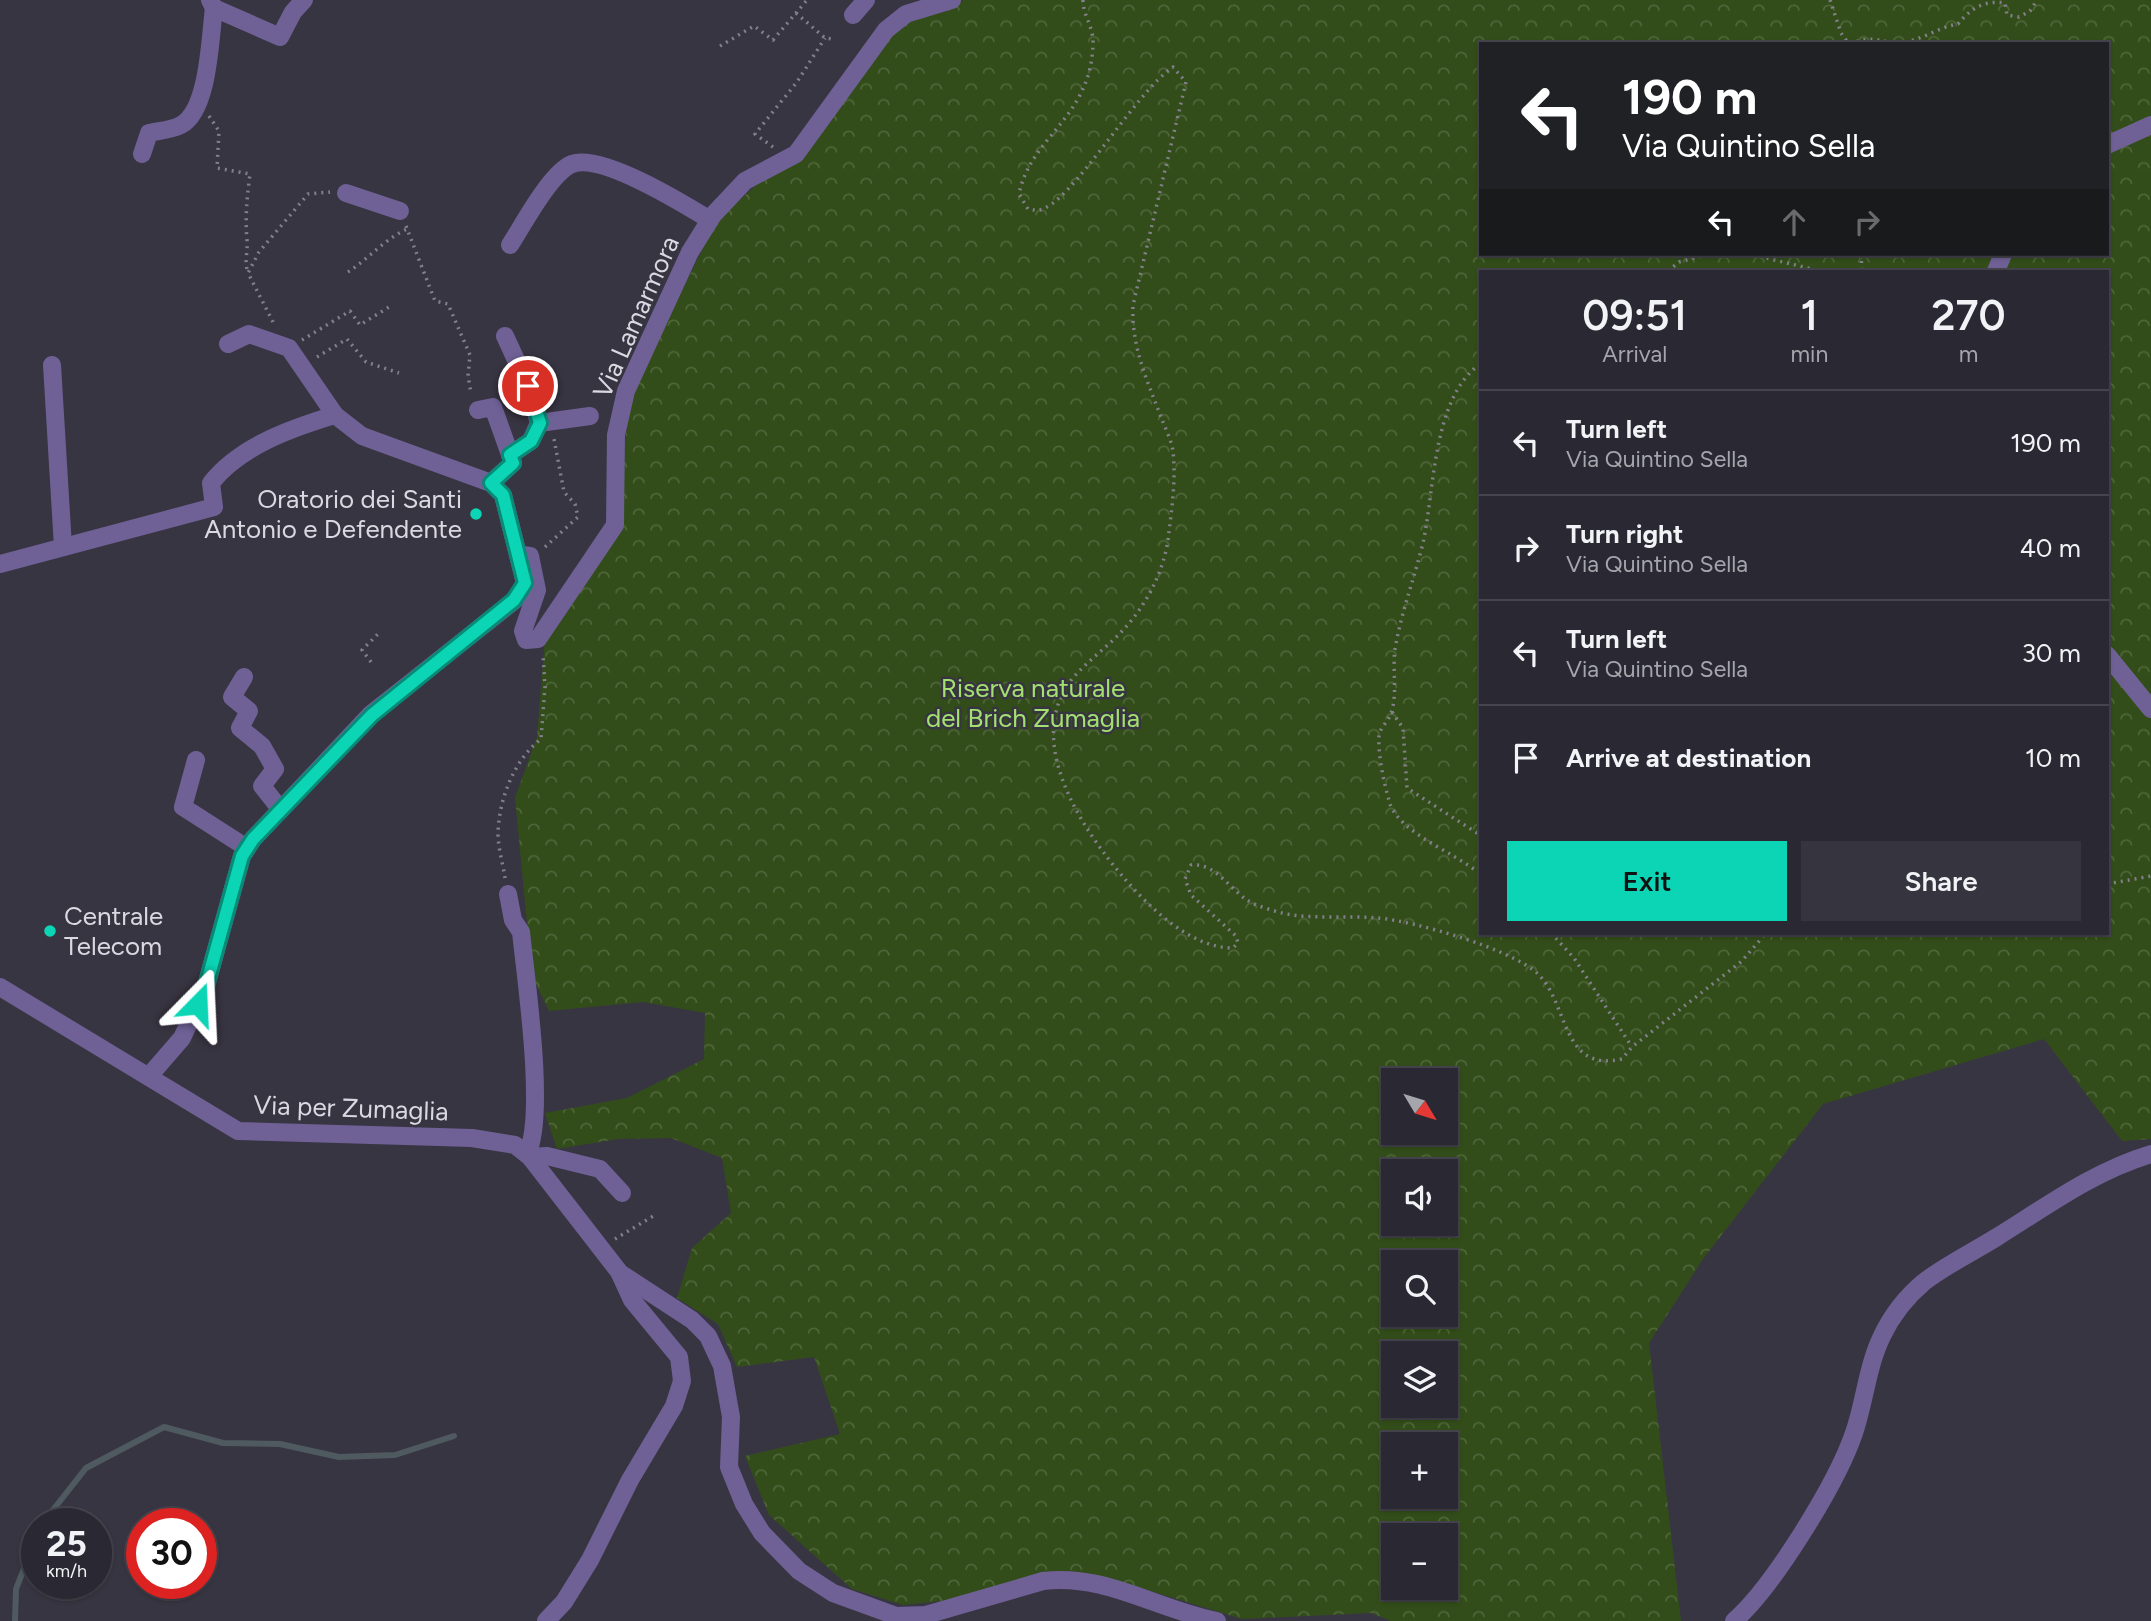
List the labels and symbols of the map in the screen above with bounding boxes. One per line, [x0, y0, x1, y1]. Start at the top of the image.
street label: Via Lamarmora [586, 231, 686, 403]
pin [498, 356, 558, 416]
place label: Oratorio dei Santi Antonio e Defendente [204, 483, 462, 545]
marker: Oratorio dei Santi Antonio e Defendente [468, 506, 484, 522]
park label: Riserva naturale del Brich Zumaglia [926, 672, 1140, 734]
place label: Centrale Telecom [64, 900, 163, 962]
marker: Centrale Telecom [42, 923, 58, 939]
position arrow [161, 967, 235, 1041]
north arrow [1381, 1068, 1458, 1144]
street label: Via per Zumaglia [253, 1089, 449, 1127]
speed limit sign: 30 [126, 1508, 217, 1599]

